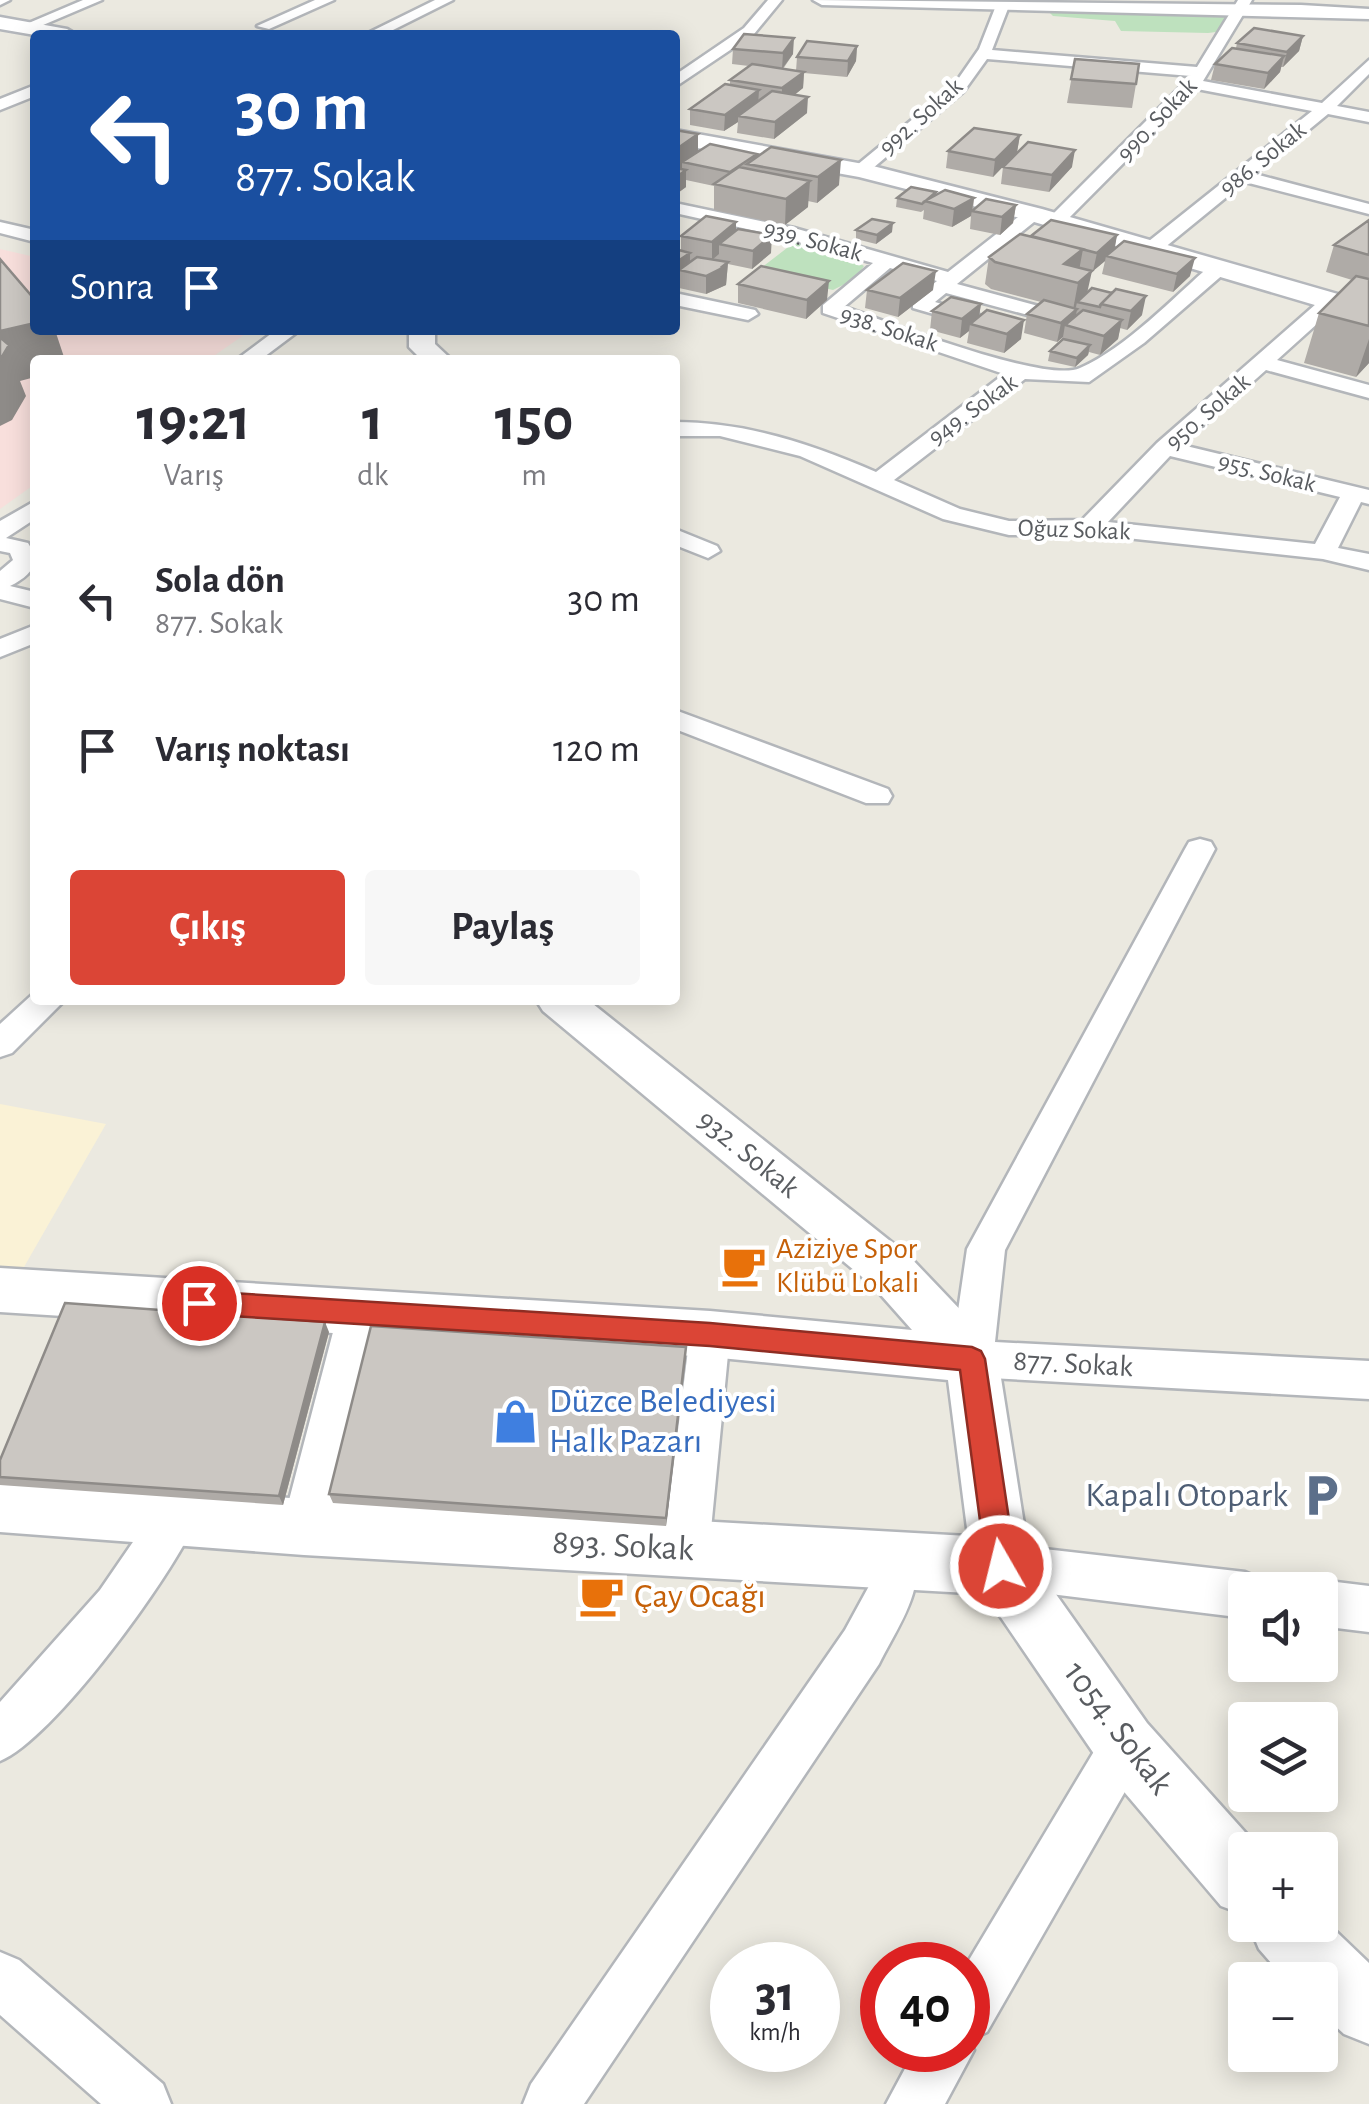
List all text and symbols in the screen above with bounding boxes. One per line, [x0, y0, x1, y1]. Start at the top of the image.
icon: left [70, 70, 200, 200]
text: 30 m [235, 73, 369, 143]
street label: 992. Sokak [875, 73, 968, 160]
street label: 990. Sokak [1112, 73, 1202, 167]
street label: 986. Sokak [1215, 117, 1311, 201]
text: 877. Sokak [235, 155, 415, 200]
street label: 939. Sokak [761, 216, 866, 266]
icon: arrive [174, 260, 229, 315]
text: Sonra [70, 269, 154, 307]
street label: 938. Sokak [837, 301, 942, 357]
street label: 950. Sokak [1161, 368, 1255, 455]
street label: 949. Sokak [924, 369, 1022, 450]
text: 19:21 [136, 391, 251, 451]
text: 1 [362, 391, 383, 451]
text: 150 [495, 391, 574, 451]
street label: 955. Sokak [1215, 449, 1319, 497]
text: Varış [163, 459, 224, 491]
text: dk [357, 459, 388, 491]
text: m [521, 459, 547, 491]
street label: Oğuz Sokak [1017, 516, 1131, 544]
text: Sola dön [155, 562, 285, 600]
icon: left [70, 573, 125, 628]
text: 30 m [568, 581, 640, 619]
text: 877. Sokak [155, 607, 283, 639]
icon: arrive [70, 723, 125, 778]
text: Varış noktası [155, 731, 350, 769]
text: 120 m [553, 731, 640, 769]
button: Çıkış [70, 870, 345, 985]
button: Paylaş [365, 870, 640, 985]
street label: 932. Sokak [692, 1104, 805, 1204]
place label: Aziziye Spor Klübü Lokali [776, 1234, 919, 1298]
cafe icon: Aziziye Spor Klübü Lokali [719, 1242, 767, 1290]
pin [157, 1261, 242, 1346]
icon: arrive [172, 1276, 227, 1331]
street label: 877. Sokak [1012, 1346, 1134, 1382]
place label: Düzce Belediyesi Halk Pazarı [549, 1384, 777, 1459]
shop icon: Düzce Belediyesi Halk Pazarı [492, 1397, 540, 1445]
parking icon: Kapalı Otopark [1297, 1471, 1345, 1519]
place label: Kapalı Otopark [1085, 1478, 1288, 1513]
position arrow [949, 1514, 1053, 1618]
street label: 893. Sokak [551, 1525, 695, 1567]
cafe icon: Çay Ocağı [577, 1572, 625, 1620]
map controls [1228, 1572, 1338, 2072]
button: sound [1228, 1572, 1338, 1682]
place label: Çay Ocağı [634, 1579, 766, 1614]
street label: 1054. Sokak [1057, 1655, 1179, 1801]
button: layers [1228, 1702, 1338, 1812]
button: + [1228, 1832, 1338, 1942]
speed limit sign: 40 [860, 1942, 990, 2072]
button: − [1228, 1962, 1338, 2072]
text: 31 [755, 1970, 795, 2020]
text: km/h [749, 2020, 801, 2045]

